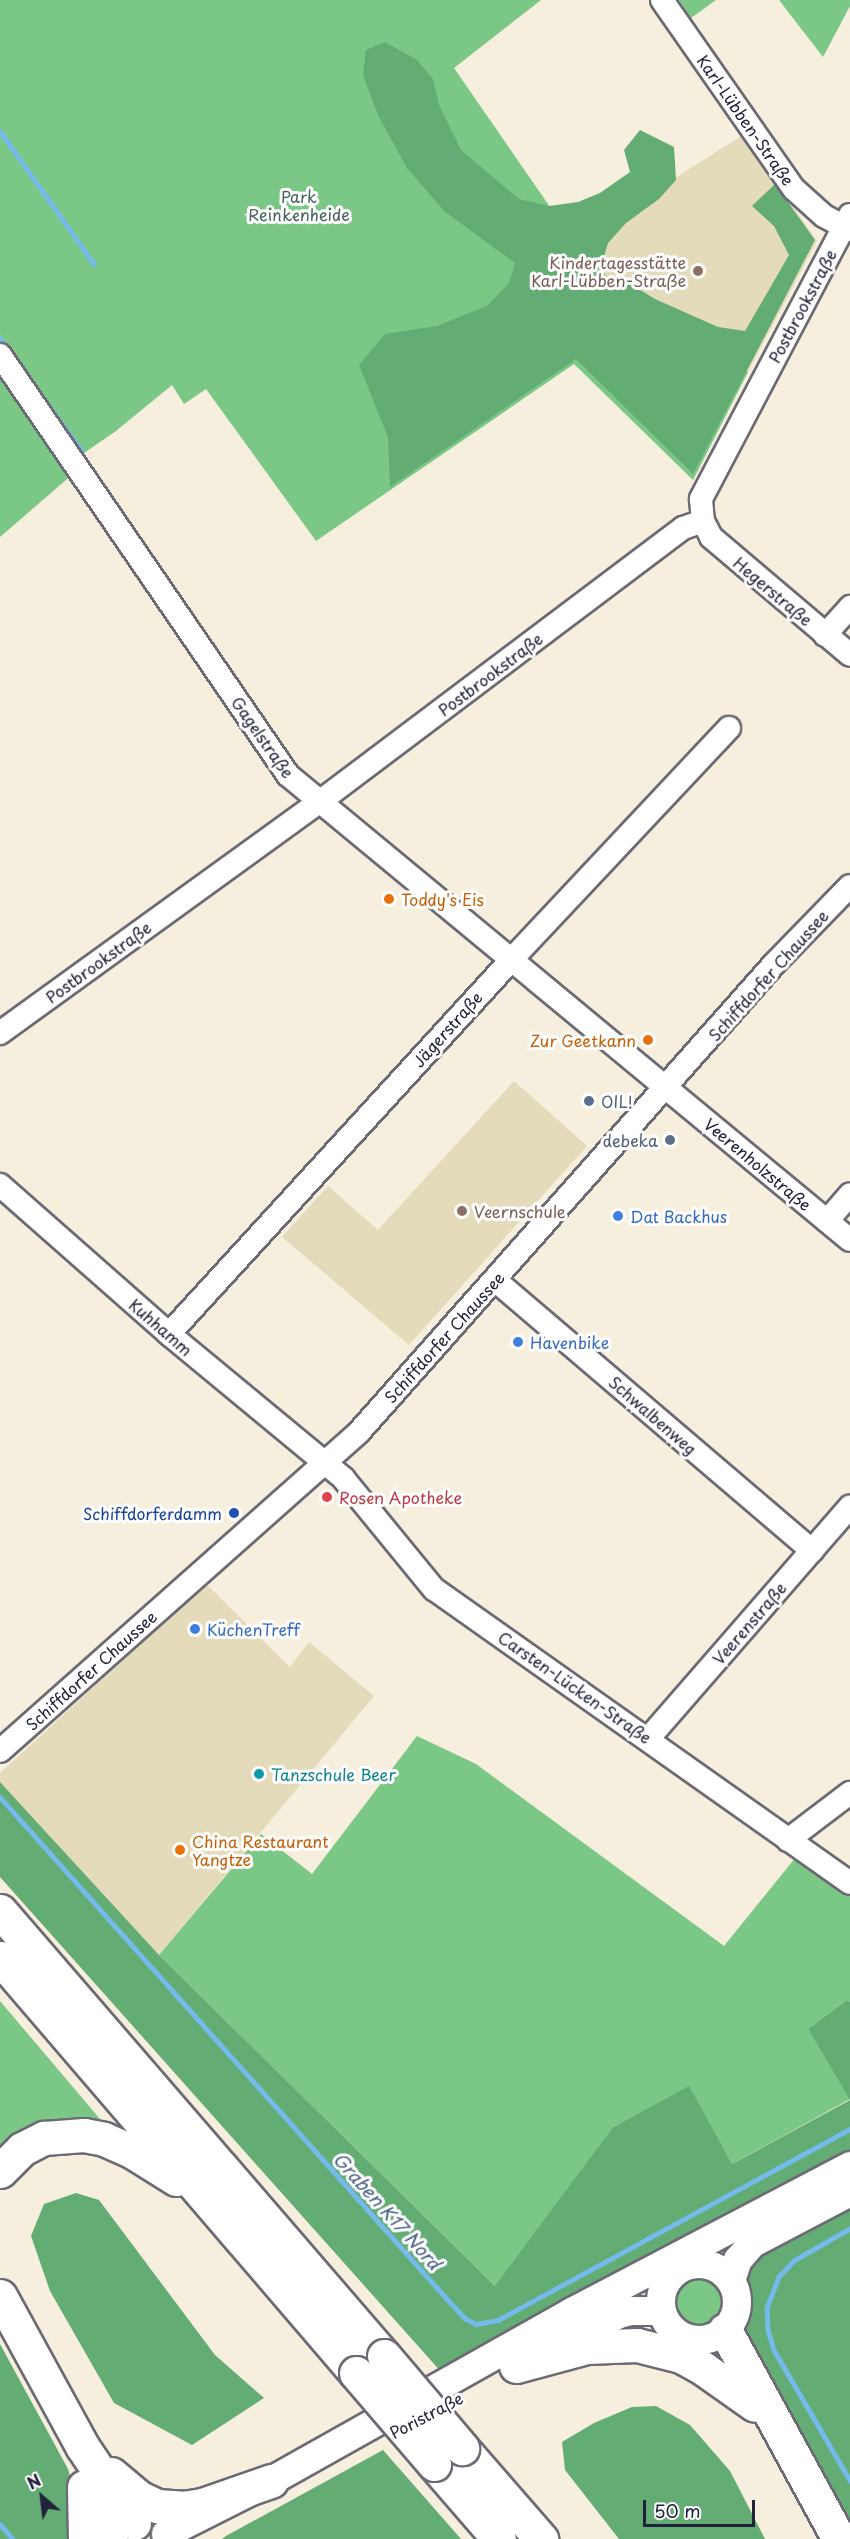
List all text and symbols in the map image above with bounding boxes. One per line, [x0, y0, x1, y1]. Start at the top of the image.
street label: Karl-Lübben-Straße [694, 51, 798, 189]
park label: Park Reinkenheide [248, 186, 350, 224]
street label: Postbrookstraße [764, 246, 840, 366]
place label: Kindertagesstätte Karl-Lübben-Straße [531, 252, 686, 290]
marker: Kindertagesstätte Karl-Lübben-Straße [691, 264, 705, 278]
street label: Hegerstraße [730, 553, 816, 629]
street label: Postbrookstraße [434, 629, 546, 719]
street label: Gagelstraße [228, 693, 298, 781]
place label: Toddy's Eis [401, 889, 484, 909]
marker: Toddy's Eis [382, 892, 396, 906]
street label: Schiffdorfer Chaussee [704, 906, 832, 1044]
street label: Postbrookstraße [42, 917, 154, 1007]
street label: Jägerstraße [408, 987, 486, 1071]
place label: Zur Geetkann [529, 1030, 636, 1050]
marker: Zur Geetkann [641, 1033, 655, 1047]
place label: OIL! [601, 1091, 633, 1111]
marker: OIL! [582, 1094, 596, 1108]
street label: Veerenholzstraße [701, 1114, 815, 1214]
place label: debeka [603, 1130, 658, 1150]
marker: debeka [663, 1133, 677, 1147]
place label: Veernschule [474, 1201, 566, 1221]
marker: Veernschule [455, 1204, 469, 1218]
place label: Dat Backhus [630, 1206, 728, 1226]
marker: Dat Backhus [611, 1209, 625, 1223]
street label: Schiffdorfer Chaussee [380, 1268, 508, 1406]
street label: Kuhhamm [126, 1295, 196, 1359]
place label: Havenbike [530, 1332, 609, 1352]
marker: Havenbike [511, 1335, 525, 1349]
street label: Schwalbenweg [605, 1372, 701, 1458]
place label: Rosen Apotheke [339, 1487, 462, 1507]
marker: Rosen Apotheke [320, 1490, 334, 1504]
place label: Schiffdorferdamm [83, 1503, 222, 1523]
marker: Schiffdorferdamm [227, 1506, 241, 1520]
street label: Veerenstraße [708, 1578, 790, 1668]
street label: Schiffdorfer Chaussee [22, 1606, 160, 1734]
place label: KüchenTreff [207, 1619, 300, 1639]
marker: KüchenTreff [188, 1622, 202, 1636]
street label: Carsten-Lücken-Straße [495, 1627, 655, 1747]
place label: Tanzschule Beer [271, 1764, 396, 1784]
marker: Tanzschule Beer [252, 1767, 266, 1781]
place label: China Restaurant Yangtze [192, 1831, 328, 1869]
marker: China Restaurant Yangtze [173, 1843, 187, 1857]
water label: Graben K17 Nord [329, 2148, 445, 2274]
street label: Poristraße [386, 2388, 466, 2442]
north arrow [12, 2467, 72, 2527]
text: N [22, 2468, 45, 2495]
scale bar [646, 2488, 758, 2526]
text: 50 m [654, 2497, 701, 2524]

